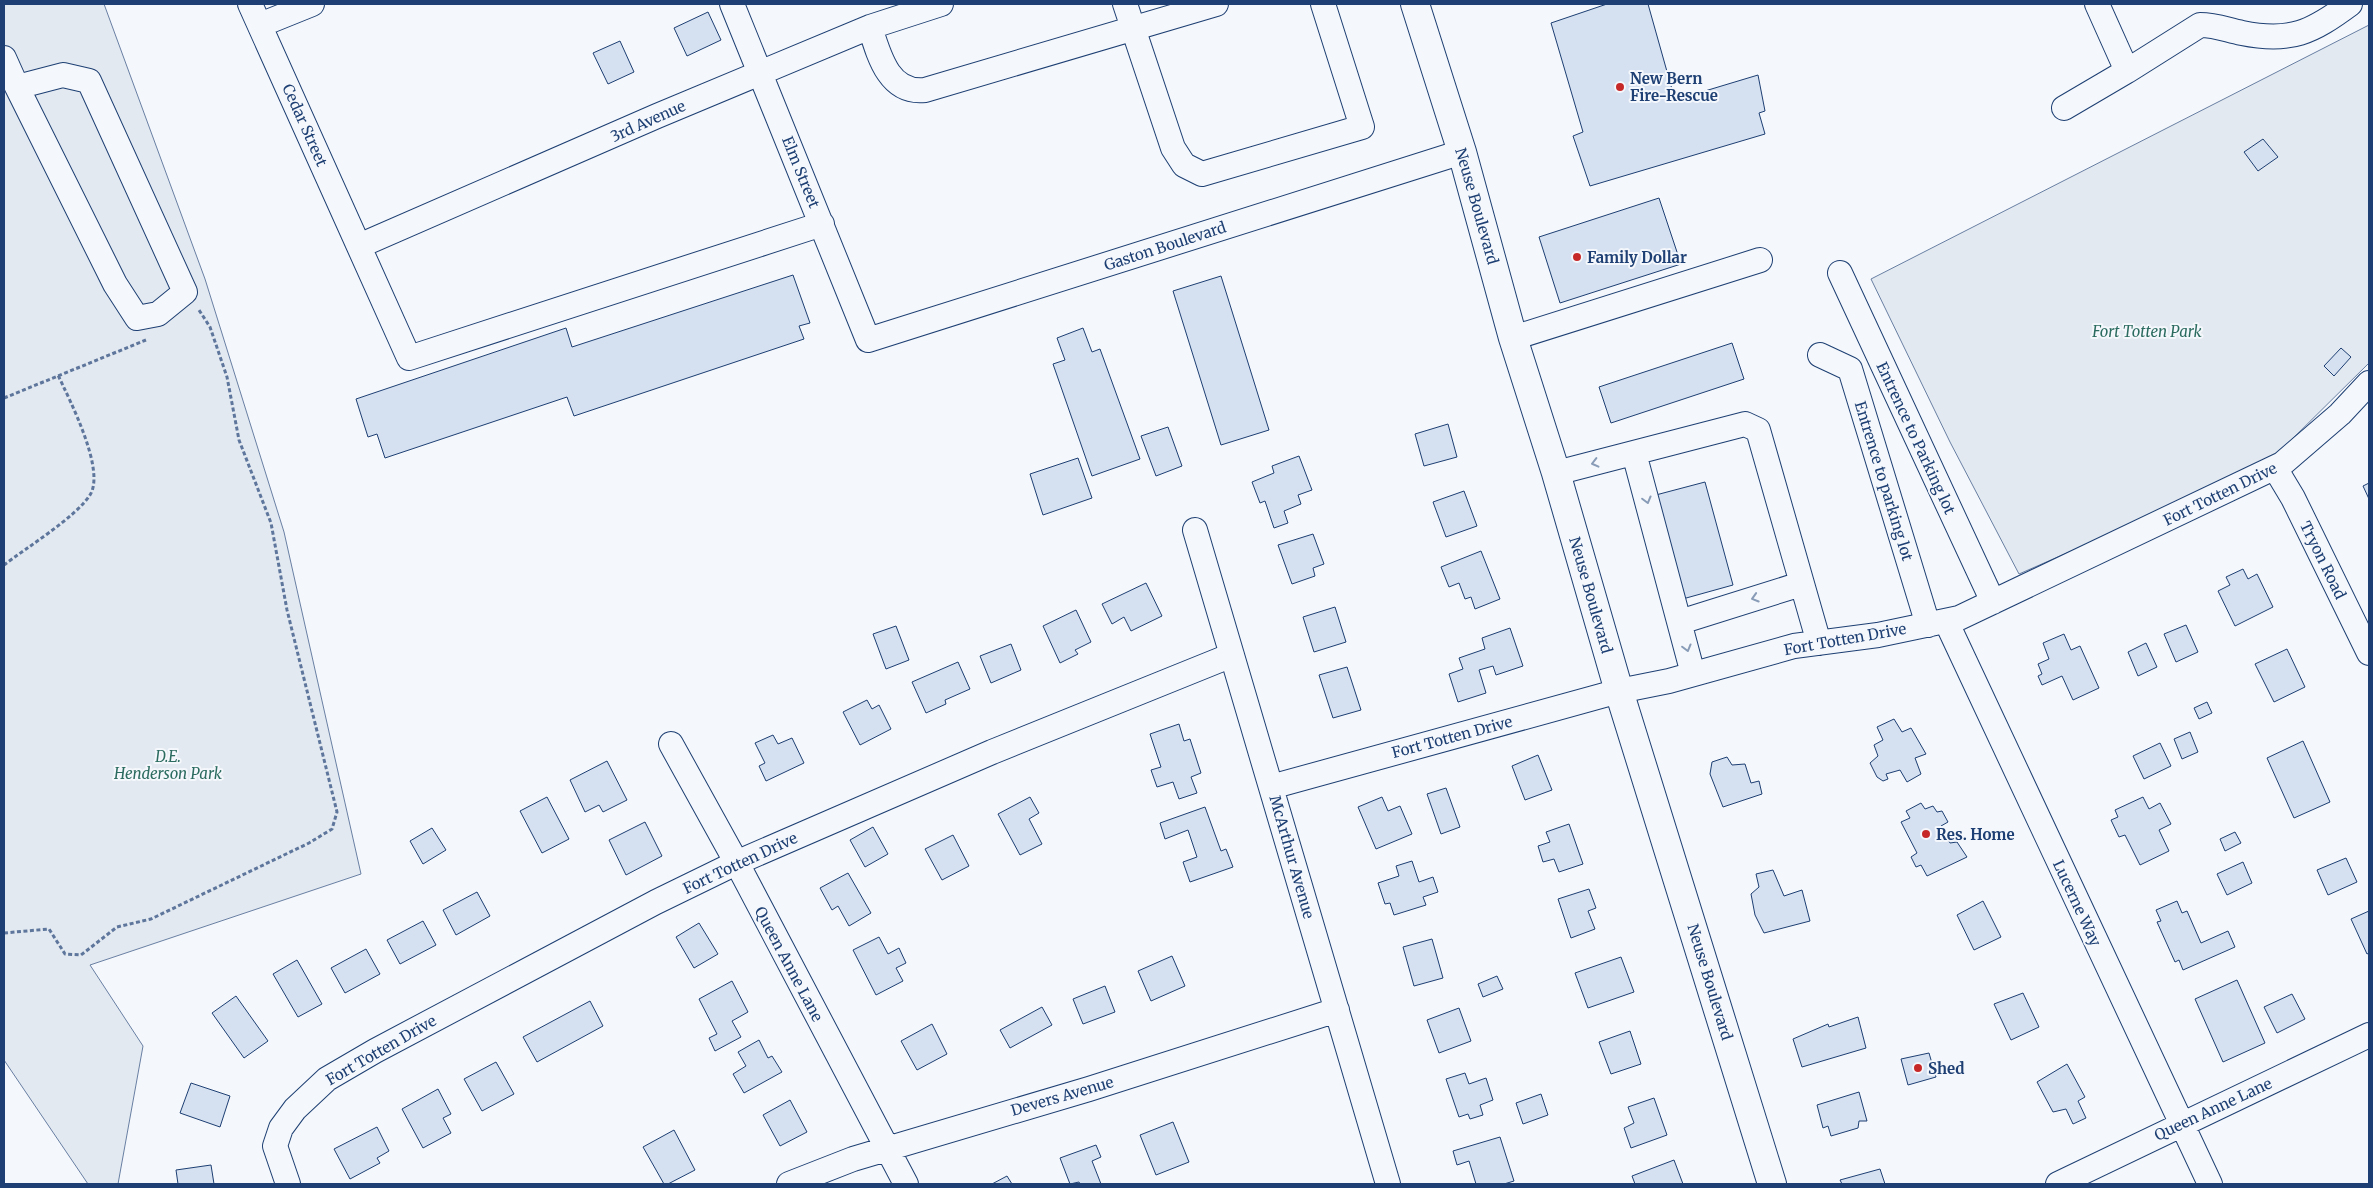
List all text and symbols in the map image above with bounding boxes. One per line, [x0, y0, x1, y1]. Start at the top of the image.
place label: New Bern Fire-Rescue [1630, 69, 1718, 105]
street label: Cedar Street [278, 81, 332, 169]
marker: New Bern Fire-Rescue [1614, 81, 1626, 93]
street label: 3rd Avenue [608, 96, 688, 146]
street label: Elm Street [778, 133, 824, 211]
street label: Neuse Boulevard [1451, 146, 1503, 266]
street label: Gaston Boulevard [1102, 217, 1228, 275]
place label: Family Dollar [1587, 248, 1687, 267]
marker: Family Dollar [1571, 251, 1583, 263]
park label: Fort Totten Park [2091, 322, 2203, 341]
street label: Entrence to Parking lot [1872, 359, 1960, 517]
street label: Entrence to parking lot [1851, 399, 1917, 563]
one-way arrow [1590, 457, 1599, 468]
street label: Fort Totten Drive [2160, 458, 2280, 530]
one-way arrow [1641, 496, 1651, 504]
street label: Tryon Road [2296, 518, 2350, 602]
street label: Neuse Boulevard [1565, 535, 1617, 655]
one-way arrow [1751, 593, 1759, 603]
street label: Fort Totten Drive [1782, 619, 1908, 659]
one-way arrow [1681, 643, 1691, 651]
street label: Fort Totten Drive [1390, 712, 1514, 762]
park label: D.E. Henderson Park [113, 747, 223, 783]
street label: McArthur Avenue [1265, 793, 1319, 921]
place label: Res. Home [1936, 825, 2015, 844]
street label: Fort Totten Drive [680, 828, 800, 898]
marker: Res. Home [1920, 828, 1932, 840]
street label: Lucerne Way [2049, 857, 2105, 949]
street label: Queen Anne Lane [751, 903, 827, 1025]
street label: Neuse Boulevard [1683, 922, 1737, 1042]
street label: Fort Totten Drive [323, 1011, 440, 1089]
place label: Shed [1928, 1059, 1965, 1078]
marker: Shed [1912, 1062, 1924, 1074]
street label: Devers Avenue [1008, 1072, 1116, 1120]
street label: Queen Anne Lane [2151, 1073, 2275, 1145]

